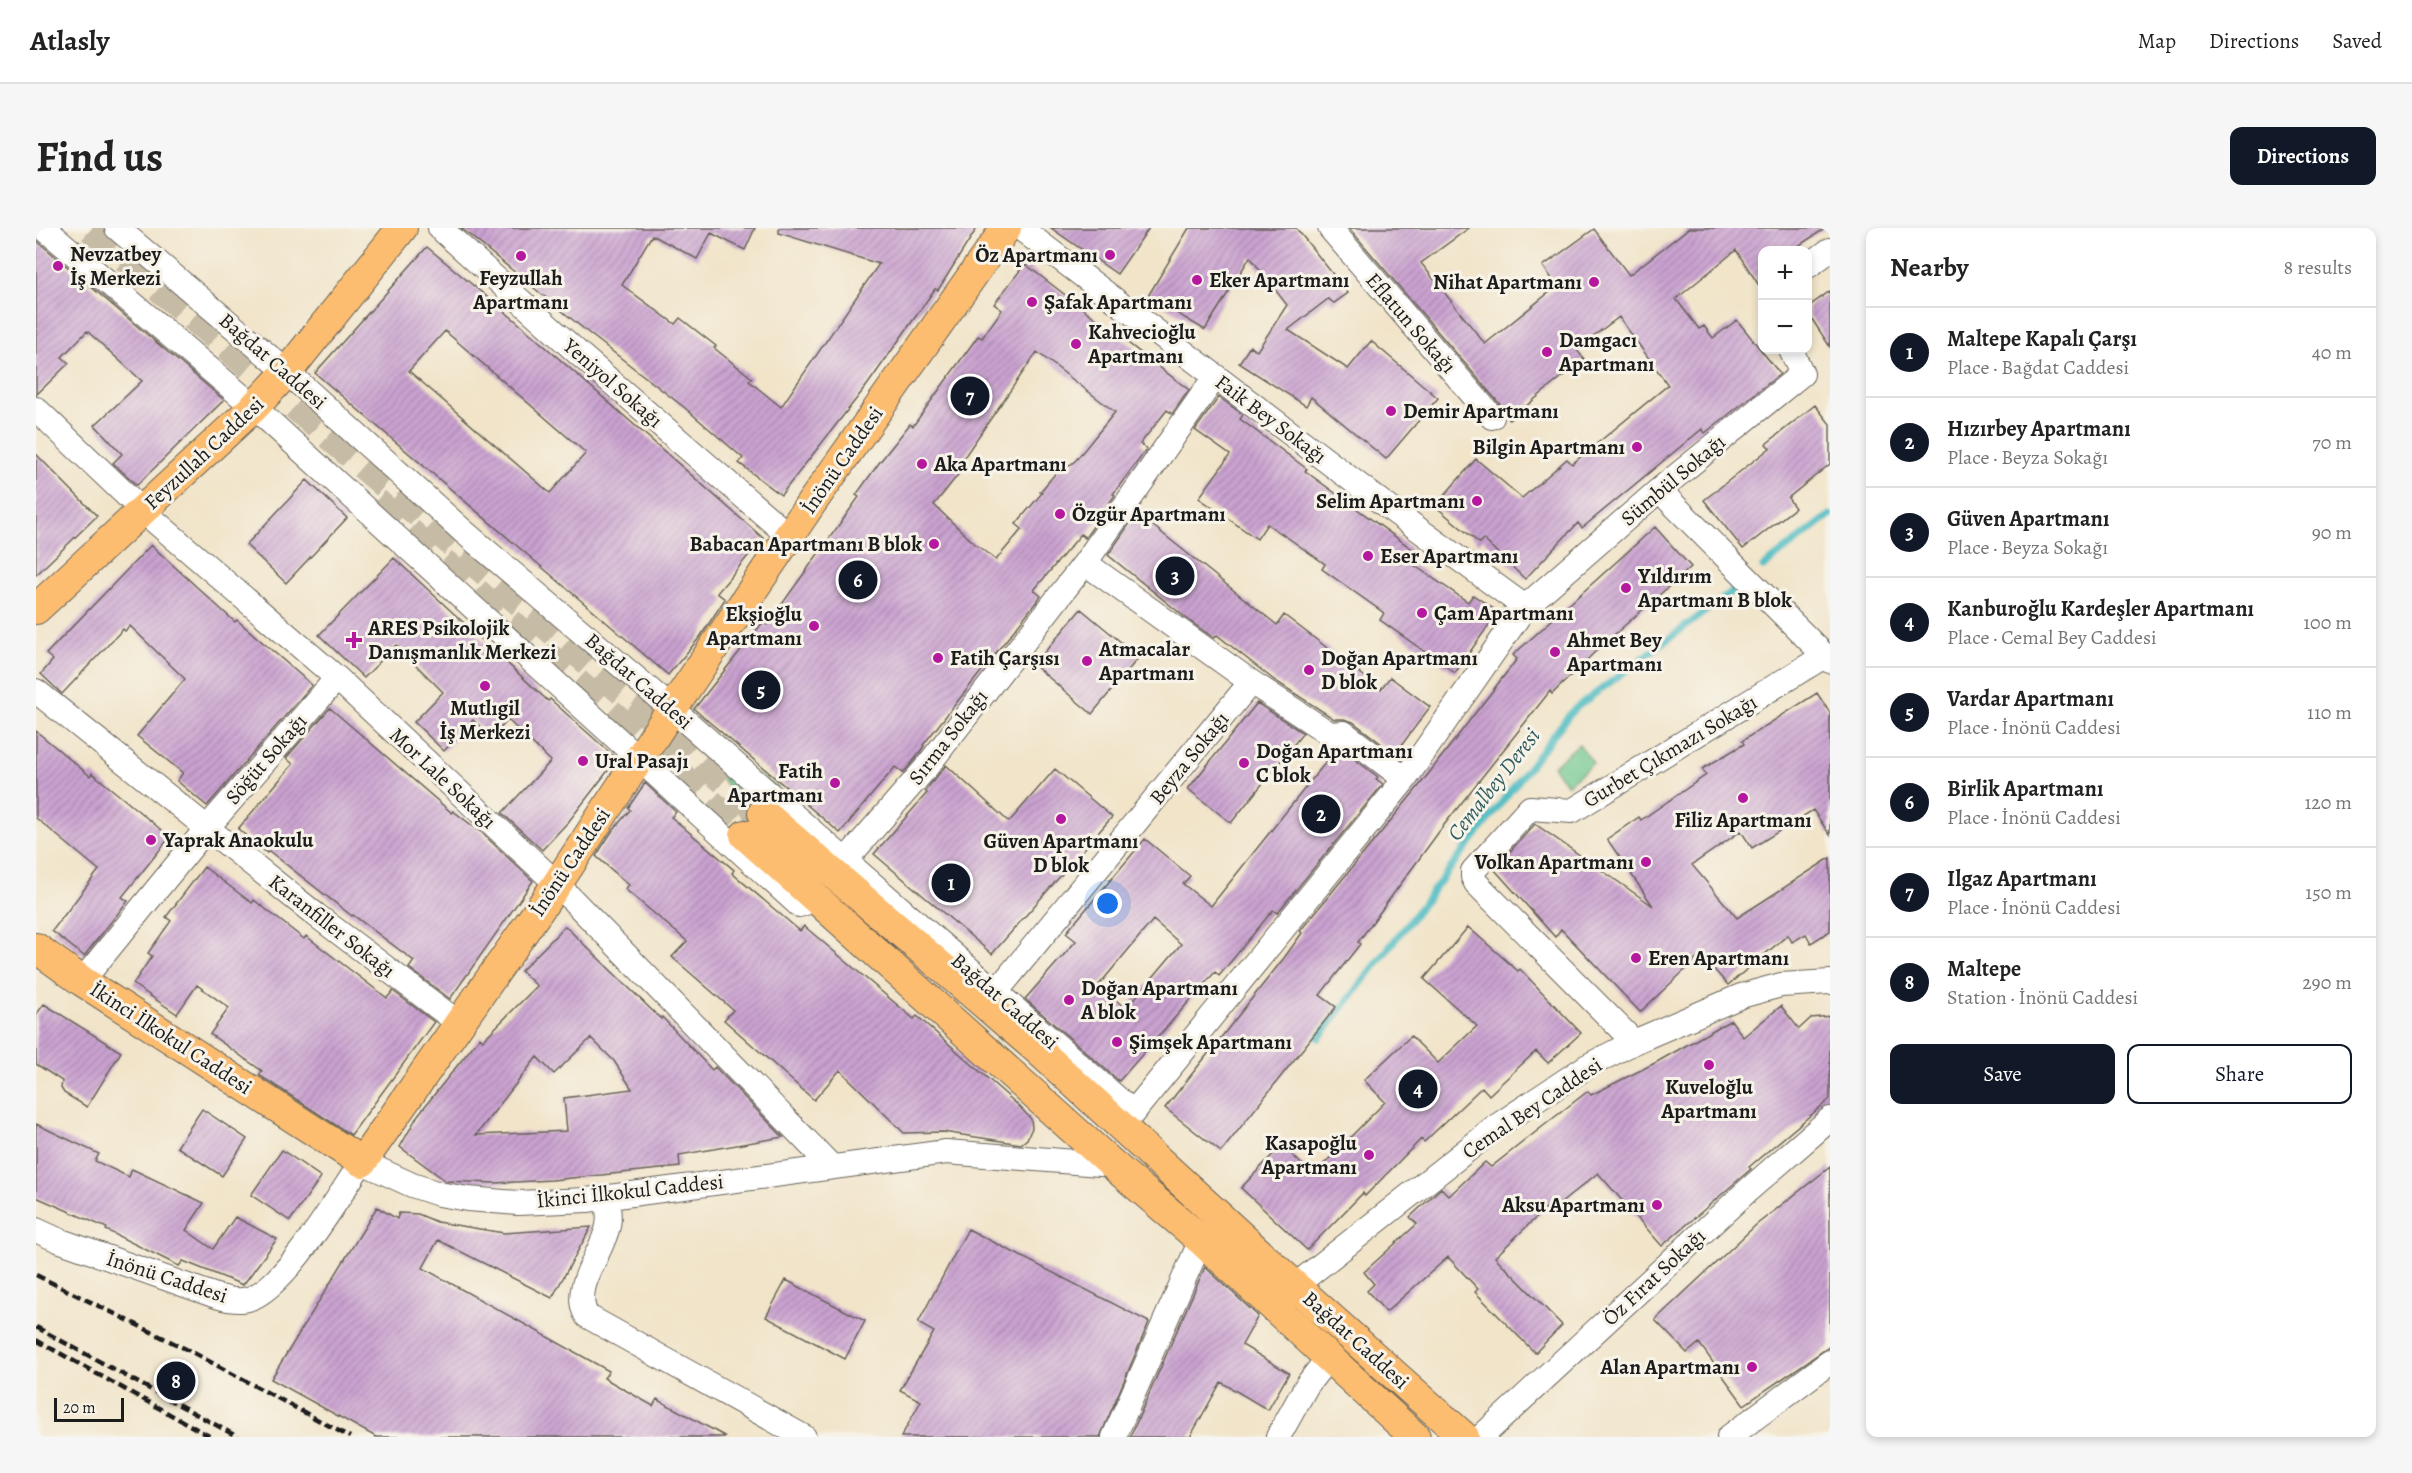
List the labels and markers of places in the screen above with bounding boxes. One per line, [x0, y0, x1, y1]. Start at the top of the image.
place label: Nevzatbey İş Merkezi [70, 240, 163, 292]
place label: Öz Apartmanı [975, 241, 1098, 269]
marker: Öz Apartmanı [1103, 248, 1117, 262]
marker: Feyzullah Apartmanı [514, 249, 528, 263]
marker: Nevzatbey İş Merkezi [51, 259, 65, 273]
place label: Feyzullah Apartmanı [472, 264, 569, 316]
place label: Eker Apartmanı [1209, 266, 1350, 294]
place label: Nihat Apartmanı [1433, 268, 1582, 296]
marker: Eker Apartmanı [1190, 273, 1204, 287]
marker: Nihat Apartmanı [1587, 275, 1601, 289]
place label: Şafak Apartmanı [1044, 288, 1192, 316]
marker: Şafak Apartmanı [1025, 295, 1039, 309]
place label: Kahvecioğlu Apartmanı [1087, 318, 1196, 370]
place label: Damgacı Apartmanı [1558, 326, 1654, 378]
marker: Kahvecioğlu Apartmanı [1069, 337, 1083, 351]
marker: Damgacı Apartmanı [1540, 345, 1554, 359]
pin: 7 [950, 374, 990, 418]
place label: Demir Apartmanı [1403, 397, 1559, 425]
marker: Demir Apartmanı [1384, 404, 1398, 418]
place label: Bilgin Apartmanı [1473, 433, 1625, 461]
marker: Bilgin Apartmanı [1630, 440, 1644, 454]
place label: Aka Apartmanı [933, 450, 1067, 478]
marker: Aka Apartmanı [915, 457, 929, 471]
place label: Selim Apartmanı [1316, 487, 1465, 515]
marker: Selim Apartmanı [1470, 494, 1484, 508]
place label: Özgür Apartmanı [1072, 500, 1226, 528]
marker: Özgür Apartmanı [1053, 507, 1067, 521]
place label: Babacan Apartmanı B blok [689, 530, 922, 558]
marker: Babacan Apartmanı B blok [927, 537, 941, 551]
place label: Eser Apartmanı [1380, 542, 1518, 570]
marker: Eser Apartmanı [1361, 549, 1375, 563]
pin: 3 [1156, 554, 1194, 598]
pin: 6 [838, 558, 878, 602]
place label: Yıldırım Apartmanı B blok [1637, 562, 1792, 614]
marker: Yıldırım Apartmanı B blok [1619, 581, 1633, 595]
place label: Çam Apartmanı [1434, 599, 1574, 627]
place label: Ekşioğlu Apartmanı [706, 600, 803, 652]
marker: Çam Apartmanı [1415, 606, 1429, 620]
place label: ARES Psikolojik Danışmanlık Merkezi [367, 614, 556, 666]
marker: Ekşioğlu Apartmanı [807, 619, 821, 633]
place label: Ahmet Bey Apartmanı [1566, 626, 1663, 678]
marker: ARES Psikolojik Danışmanlık Merkezi [345, 631, 363, 649]
place label: Atmacalar Apartmanı [1098, 635, 1194, 687]
place label: Fatih Çarşısı [950, 644, 1060, 672]
place label: Doğan Apartmanı D blok [1321, 644, 1478, 696]
marker: Ahmet Bey Apartmanı [1548, 645, 1562, 659]
marker: Fatih Çarşısı [931, 651, 945, 665]
marker: Atmacalar Apartmanı [1080, 654, 1094, 668]
marker: Doğan Apartmanı D blok [1302, 663, 1316, 677]
pin: 5 [742, 668, 780, 712]
marker: Mutlıgil İş Merkezi [478, 679, 492, 693]
place label: Mutlıgil İş Merkezi [439, 694, 531, 746]
place label: Doğan Apartmanı C blok [1256, 737, 1413, 789]
place label: Ural Pasajı [595, 747, 689, 775]
marker: Ural Pasajı [576, 754, 590, 768]
marker: Doğan Apartmanı C blok [1237, 756, 1251, 770]
place label: Fatih Apartmanı [727, 757, 823, 809]
marker: Fatih Apartmanı [828, 776, 842, 790]
marker: Filiz Apartmanı [1736, 791, 1750, 805]
pin: 2 [1302, 792, 1340, 836]
place label: Filiz Apartmanı [1674, 806, 1812, 834]
marker: Güven Apartmanı D blok [1054, 812, 1068, 826]
place label: Yaprak Anaokulu [162, 826, 314, 854]
place label: Güven Apartmanı D blok [984, 827, 1138, 879]
marker: Yaprak Anaokulu [144, 833, 158, 847]
place label: Volkan Apartmanı [1473, 848, 1634, 876]
marker: Volkan Apartmanı [1639, 855, 1653, 869]
pin: 1 [932, 860, 970, 906]
place label: Eren Apartmanı [1648, 944, 1789, 972]
marker: Eren Apartmanı [1629, 951, 1643, 965]
place label: Doğan Apartmanı A blok [1080, 974, 1238, 1026]
marker: Doğan Apartmanı A blok [1062, 993, 1076, 1007]
place label: Şimşek Apartmanı [1129, 1028, 1292, 1056]
marker: Şimşek Apartmanı [1110, 1035, 1124, 1049]
marker: Kuveloğlu Apartmanı [1702, 1058, 1716, 1072]
pin: 4 [1398, 1066, 1438, 1112]
place label: Kuveloğlu Apartmanı [1660, 1073, 1757, 1125]
place label: Kasapoğlu Apartmanı [1261, 1129, 1358, 1181]
marker: Kasapoğlu Apartmanı [1362, 1148, 1376, 1162]
place label: Aksu Apartmanı [1501, 1191, 1645, 1219]
marker: Aksu Apartmanı [1650, 1198, 1664, 1212]
place label: Alan Apartmanı [1599, 1353, 1740, 1381]
pin: 8 [156, 1358, 196, 1404]
marker: Alan Apartmanı [1745, 1360, 1759, 1374]

